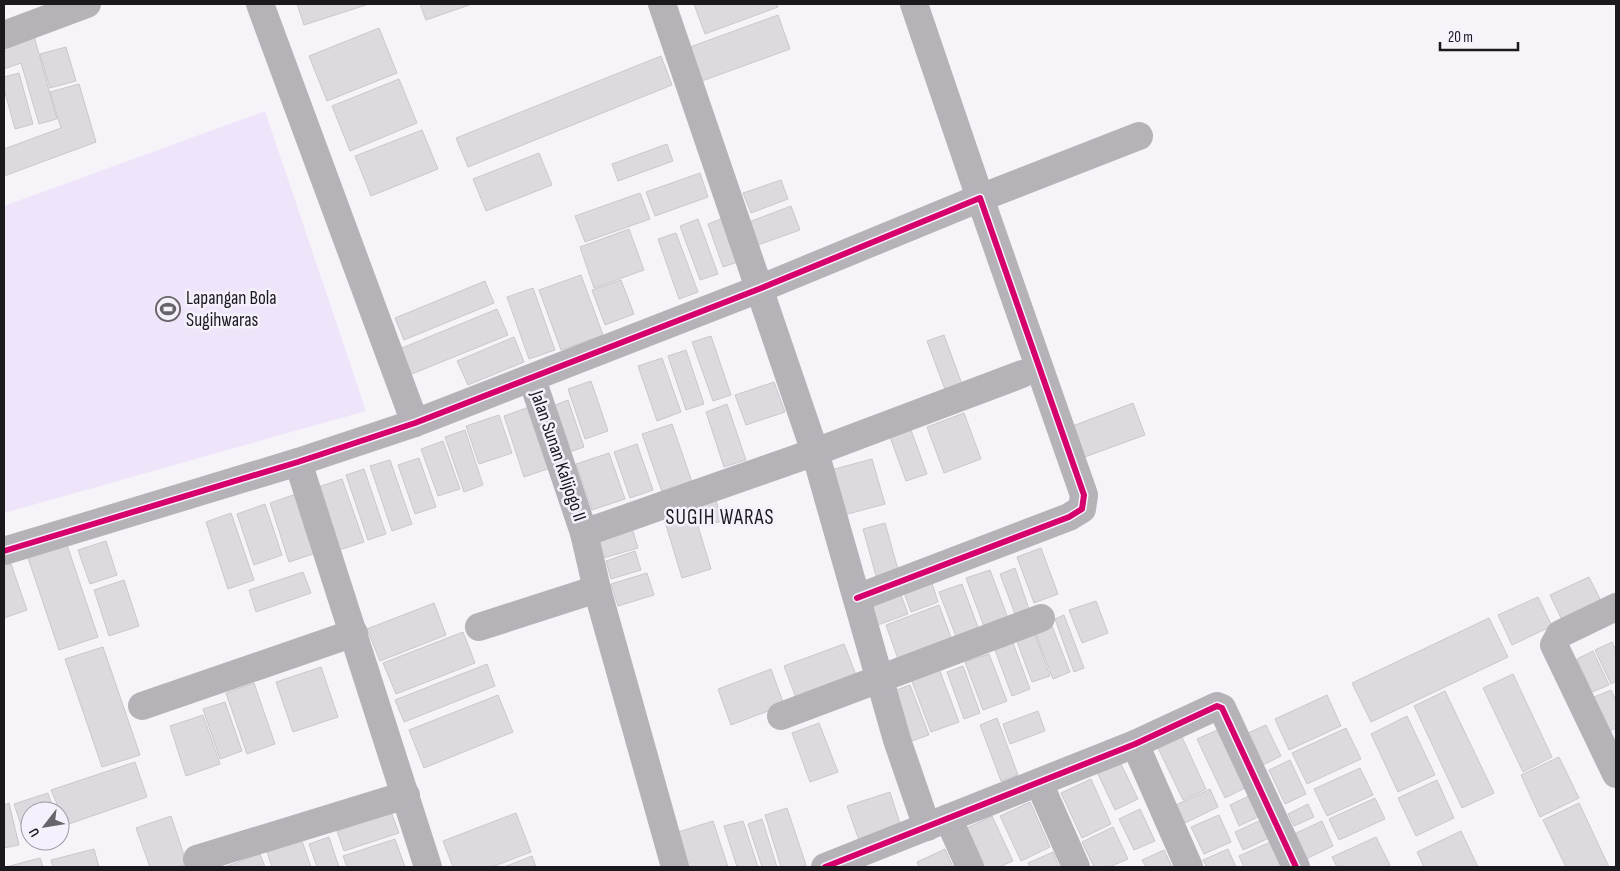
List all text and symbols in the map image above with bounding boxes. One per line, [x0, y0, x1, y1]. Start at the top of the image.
scale bar [1440, 20, 1518, 52]
text: 20 m [1448, 28, 1473, 47]
place label: Lapangan Bola Sugihwaras [186, 287, 277, 332]
sports icon: Lapangan Bola Sugihwaras [155, 296, 181, 322]
street label: Jalan Sunan Kalijogo II [525, 387, 591, 524]
district label: SUGIH WARAS [666, 505, 774, 530]
north arrow [20, 801, 70, 851]
text: U [25, 825, 43, 840]

